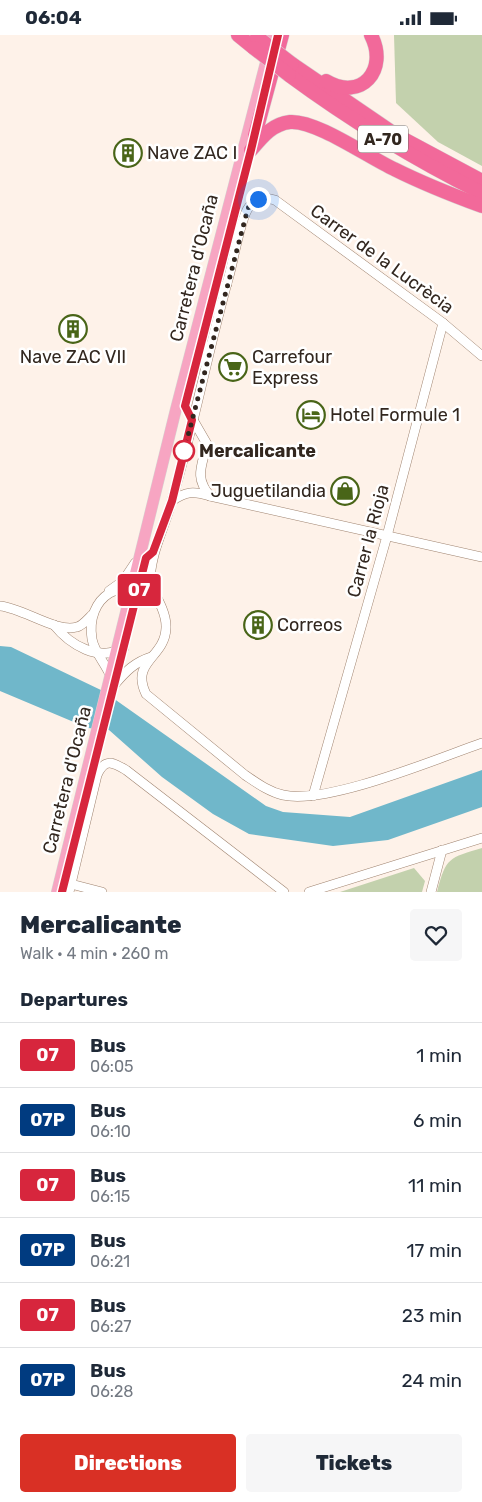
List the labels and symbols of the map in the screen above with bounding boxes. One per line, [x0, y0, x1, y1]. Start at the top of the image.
road number: A-70 [358, 125, 408, 153]
building icon: Nave ZAC I [113, 138, 143, 168]
place label: Nave ZAC I [147, 142, 237, 164]
your location [246, 187, 271, 212]
street label: Carretera d'Ocaña [165, 192, 223, 344]
street label: Carrer de la Lucrècia [306, 200, 458, 318]
building icon: Nave ZAC VII [58, 314, 88, 344]
place label: Nave ZAC VII [20, 346, 126, 368]
place label: Carrefour Express [252, 346, 332, 389]
supermarket icon: Carrefour Express [218, 352, 248, 382]
hotel icon: Hotel Formule 1 [296, 400, 326, 430]
place label: Hotel Formule 1 [330, 404, 460, 426]
marker: Mercalicante [173, 440, 195, 462]
place label: Mercalicante [199, 440, 316, 462]
shop icon: Juguetilandia [330, 476, 360, 506]
place label: Juguetilandia [211, 480, 326, 502]
street label: Carrer la Rioja [342, 482, 394, 600]
line badge: 07 [116, 574, 162, 606]
building icon: Correos [243, 610, 273, 640]
place label: Correos [277, 614, 342, 636]
street label: Carretera d'Ocaña [38, 704, 96, 856]

